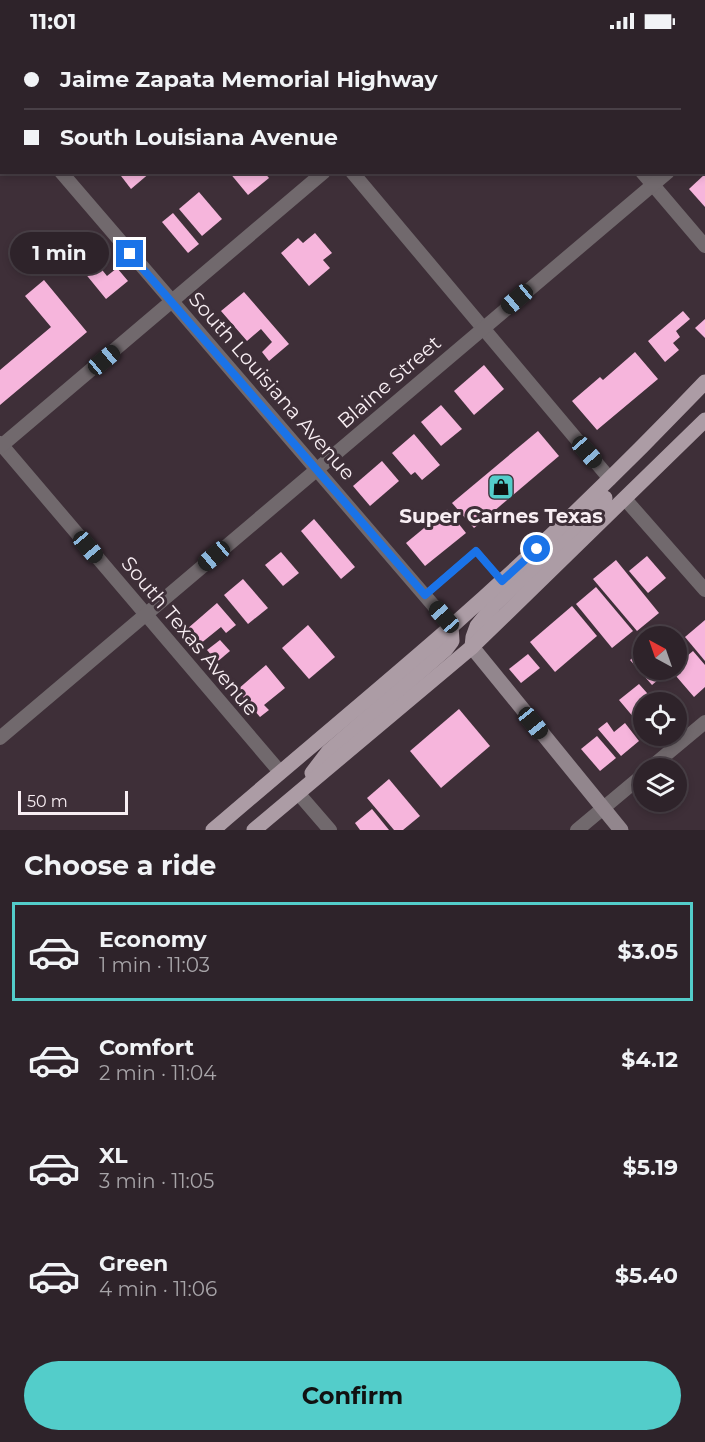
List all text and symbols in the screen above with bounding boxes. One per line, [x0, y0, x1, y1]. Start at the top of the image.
text: 11:01 [30, 8, 77, 35]
text: Jaime Zapata Memorial Highway [60, 66, 438, 93]
text: South Louisiana Avenue [60, 124, 338, 151]
callout: 1 min [10, 233, 109, 275]
route end [116, 240, 143, 267]
text: 1 min [32, 241, 87, 265]
car [497, 281, 537, 317]
street label: South Louisiana Avenue [184, 287, 360, 485]
street label: Blaine Street [332, 331, 446, 433]
car [84, 342, 124, 378]
car [568, 433, 606, 471]
shop icon: Super Carnes Texas [486, 472, 516, 502]
place label: Super Carnes Texas [399, 504, 603, 528]
car [70, 527, 106, 567]
route start [523, 535, 550, 562]
car [194, 538, 234, 574]
street label: South Texas Avenue [117, 552, 263, 720]
car [425, 598, 463, 636]
north arrow [633, 626, 687, 680]
map controls [633, 626, 687, 812]
button: locate [633, 692, 687, 746]
car [515, 703, 551, 743]
button: layers [633, 758, 687, 812]
scale bar [18, 788, 128, 816]
text: 50 m [27, 792, 68, 811]
text: Choose a ride [24, 849, 216, 882]
icon: car [27, 925, 81, 979]
text: Economy [99, 926, 207, 953]
text: $3.05 [618, 938, 678, 965]
text: 1 min · 11:03 [99, 953, 210, 977]
icon: car [27, 1033, 81, 1087]
text: Comfort [99, 1034, 194, 1061]
text: $4.12 [621, 1046, 678, 1073]
text: 2 min · 11:04 [99, 1061, 216, 1085]
icon: car [27, 1141, 81, 1195]
text: XL [99, 1142, 128, 1169]
text: $5.19 [623, 1154, 678, 1181]
text: 3 min · 11:05 [99, 1169, 214, 1193]
icon: car [27, 1249, 81, 1303]
text: Green [99, 1250, 168, 1277]
text: $5.40 [615, 1262, 678, 1289]
text: 4 min · 11:06 [99, 1277, 217, 1301]
button: Confirm [24, 1361, 681, 1430]

